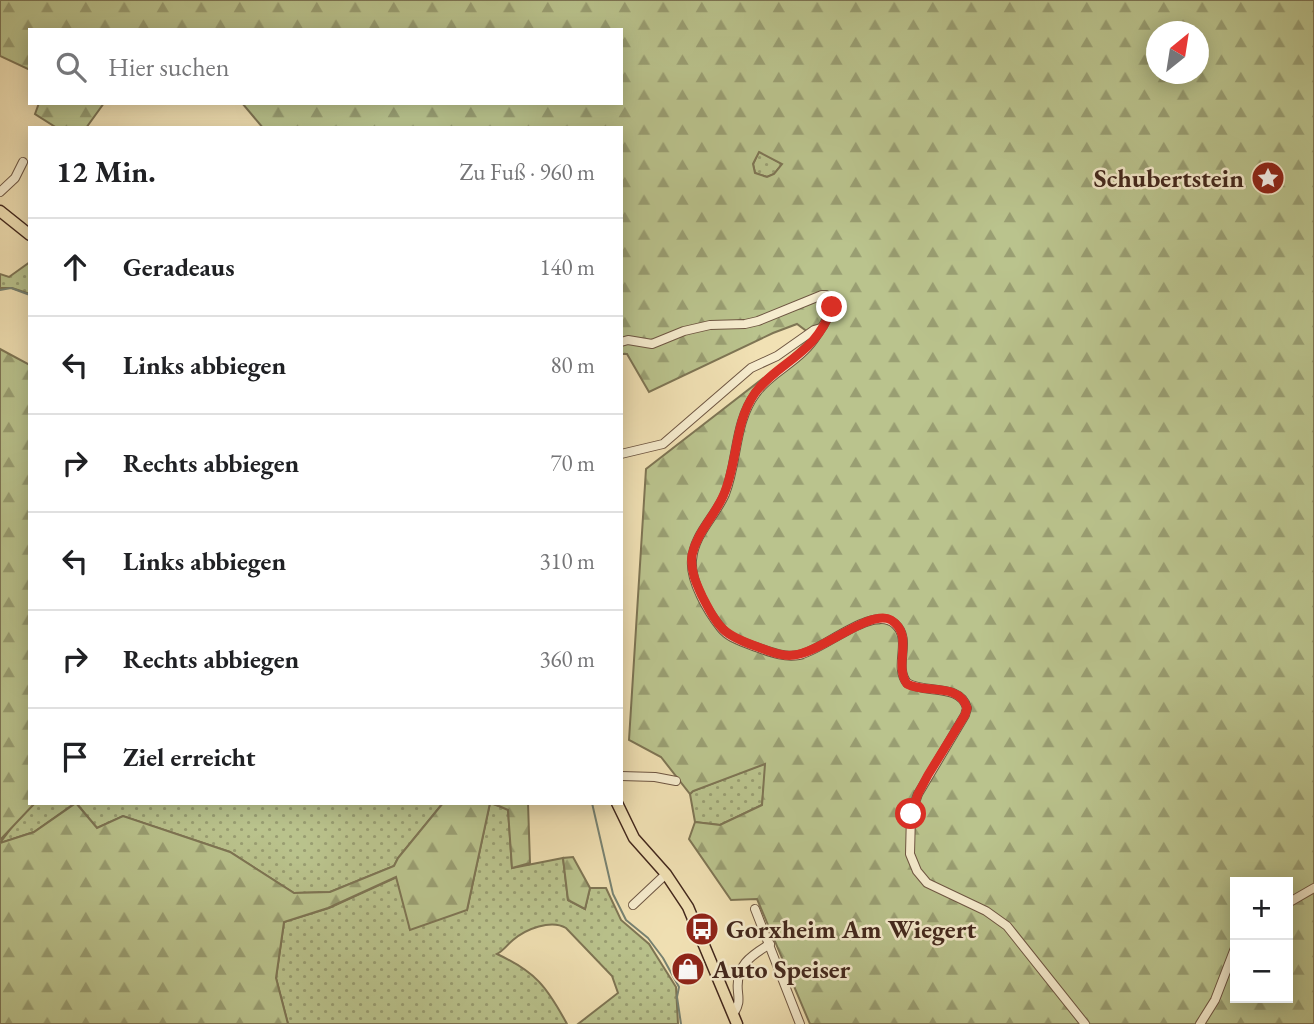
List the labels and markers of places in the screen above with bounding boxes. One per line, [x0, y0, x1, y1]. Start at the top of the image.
place icon: Schubertstein [1249, 159, 1287, 197]
place label: Schubertstein [1094, 161, 1244, 195]
bus stop icon: Gorxheim Am Wiegert [683, 910, 721, 948]
place label: Gorxheim Am Wiegert [726, 912, 976, 946]
shop icon: Auto Speiser [669, 950, 707, 988]
place label: Auto Speiser [711, 952, 851, 986]

